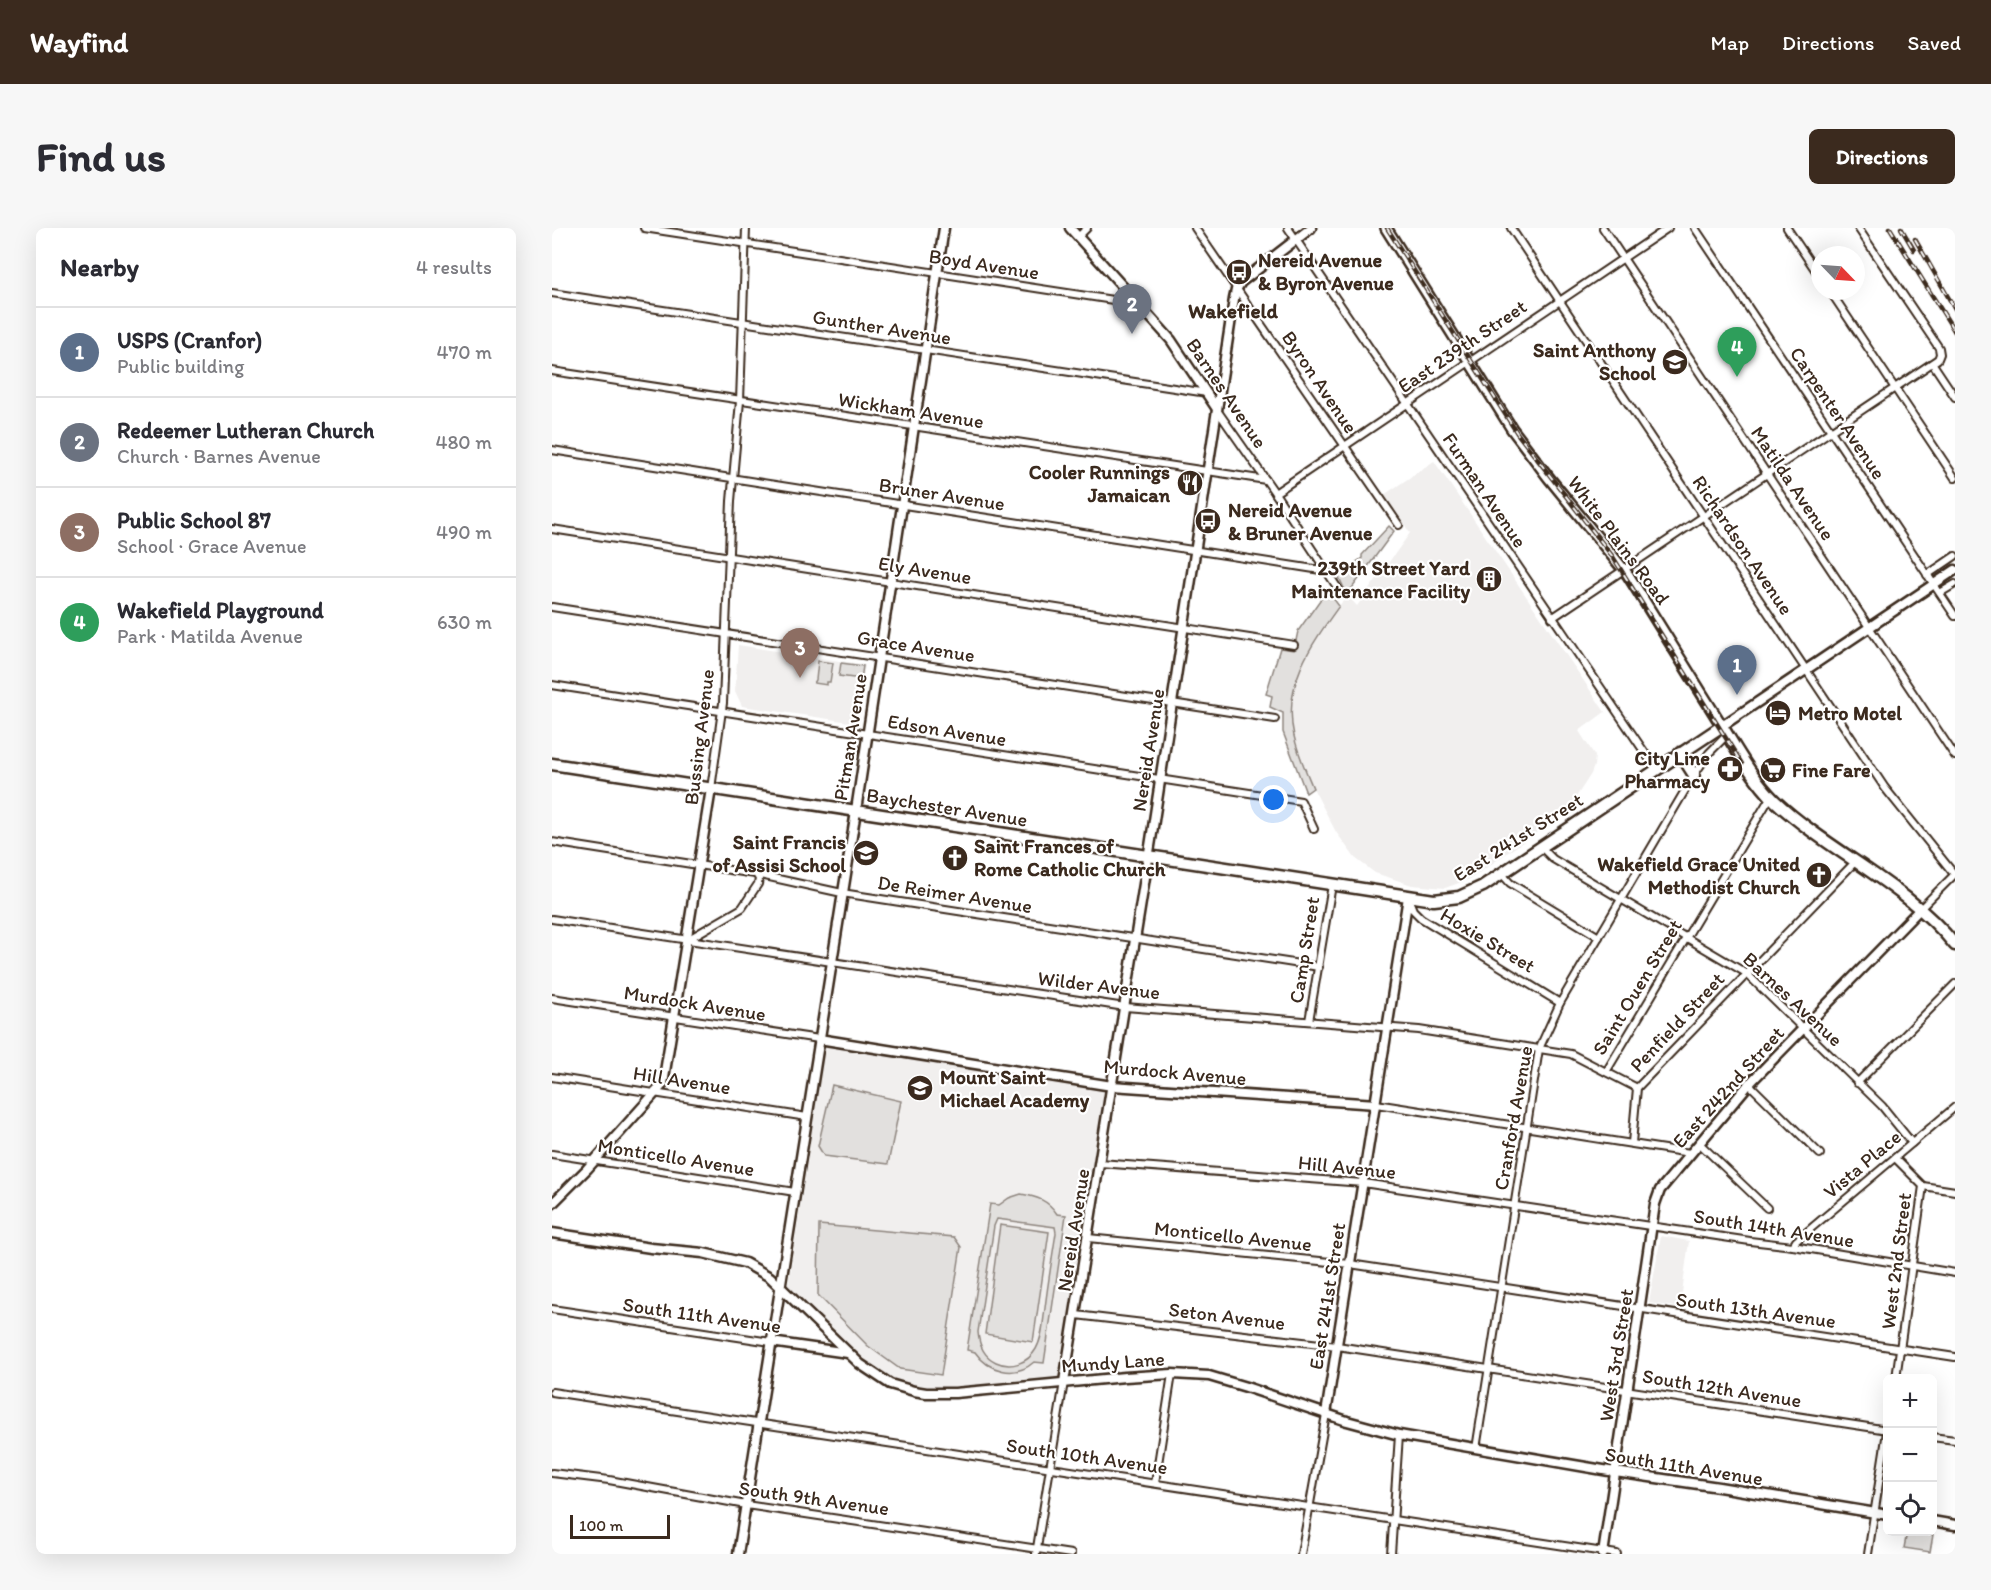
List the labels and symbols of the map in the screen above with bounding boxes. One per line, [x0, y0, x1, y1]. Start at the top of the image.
street label: Boyd Avenue [927, 243, 1041, 285]
north arrow [1811, 246, 1865, 300]
place label: Nereid Avenue & Byron Avenue [1258, 248, 1394, 296]
bus stop icon: Nereid Avenue & Byron Avenue [1224, 257, 1254, 287]
pin: 2 [1112, 285, 1152, 334]
street label: East 239th Street [1393, 294, 1531, 398]
district label: Wakefield [1188, 298, 1278, 323]
street label: Gunther Avenue [811, 304, 953, 350]
street label: Byron Avenue [1277, 326, 1363, 438]
pin: 4 [1718, 328, 1756, 377]
street label: Barnes Avenue [1181, 333, 1273, 453]
place label: Saint Anthony School [1533, 338, 1657, 385]
street label: Carpenter Avenue [1785, 342, 1891, 484]
school or university icon: Saint Anthony School [1660, 347, 1690, 377]
street label: Wickham Avenue [836, 387, 986, 433]
street label: Matilda Avenue [1746, 421, 1840, 545]
street label: Furman Avenue [1438, 428, 1532, 552]
place label: Cooler Runnings Jamaican [1029, 460, 1171, 507]
restaurant icon: Cooler Runnings Jamaican [1175, 468, 1205, 498]
street label: White Plains Road [1563, 471, 1675, 609]
street label: Richardson Avenue [1687, 471, 1799, 619]
street label: Bruner Avenue [877, 472, 1007, 516]
place label: Nereid Avenue & Bruner Avenue [1228, 498, 1373, 545]
bus stop icon: Nereid Avenue & Bruner Avenue [1193, 506, 1223, 536]
street label: Ely Avenue [877, 551, 973, 589]
place label: 239th Street Yard Maintenance Facility [1291, 556, 1471, 604]
building icon: 239th Street Yard Maintenance Facility [1474, 564, 1504, 594]
street label: Grace Avenue [855, 625, 977, 667]
pin: 3 [780, 628, 820, 678]
pin: 1 [1718, 646, 1756, 695]
street label: Bussing Avenue [679, 668, 719, 806]
street label: Pitman Avenue [828, 672, 872, 802]
street label: Nereid Avenue [1126, 687, 1170, 813]
hotel icon: Metro Motel [1763, 698, 1793, 728]
place label: Metro Motel [1798, 701, 1902, 725]
street label: Edson Avenue [886, 709, 1008, 751]
place label: City Line Pharmacy [1624, 746, 1711, 794]
pharmacy icon: City Line Pharmacy [1715, 754, 1745, 784]
supermarket icon: Fine Fare [1758, 755, 1788, 785]
place label: Fine Fare [1792, 758, 1871, 782]
street label: Baychester Avenue [865, 782, 1029, 832]
your location [1259, 785, 1288, 814]
street label: East 241st Street [1449, 788, 1587, 886]
place label: Saint Francis of Assisi School [712, 830, 846, 877]
place label: Saint Frances of Rome Catholic Church [974, 834, 1166, 881]
school or university icon: Saint Francis of Assisi School [851, 838, 881, 868]
church icon: Saint Frances of Rome Catholic Church [940, 843, 970, 873]
place label: Wakefield Grace United Methodist Church [1597, 852, 1800, 899]
church icon: Wakefield Grace United Methodist Church [1804, 860, 1834, 890]
street label: De Reimer Avenue [876, 870, 1034, 918]
street label: Camp Street [1284, 894, 1324, 1005]
street label: Hoxie Street [1436, 902, 1540, 978]
street label: Saint Ouen Street [1587, 915, 1687, 1059]
street label: Barnes Avenue [1738, 947, 1848, 1051]
street label: Wilder Avenue [1036, 966, 1162, 1004]
street label: Penfield Street [1625, 967, 1729, 1077]
street label: Murdock Avenue [622, 980, 768, 1026]
street label: East 242nd Street [1667, 1021, 1789, 1153]
street label: Cranford Avenue [1488, 1044, 1538, 1192]
street label: Murdock Avenue [1103, 1054, 1247, 1090]
street label: Hill Avenue [632, 1060, 732, 1100]
place label: Mount Saint Michael Academy [940, 1065, 1090, 1113]
school or university icon: Mount Saint Michael Academy [905, 1073, 935, 1103]
street label: Vista Place [1818, 1125, 1906, 1203]
street label: Monticello Avenue [596, 1133, 756, 1181]
street label: Hill Avenue [1297, 1150, 1397, 1184]
street label: Nereid Avenue [1051, 1167, 1095, 1293]
street label: West 2nd Street [1876, 1191, 1916, 1331]
street label: South 14th Avenue [1692, 1203, 1856, 1253]
street label: Monticello Avenue [1153, 1216, 1313, 1256]
street label: East 241st Street [1304, 1221, 1350, 1371]
street label: West 3rd Street [1594, 1287, 1638, 1423]
street label: South 13th Avenue [1675, 1287, 1837, 1333]
street label: South 11th Avenue [621, 1292, 783, 1338]
street label: Seton Avenue [1167, 1297, 1287, 1335]
street label: Mundy Lane [1060, 1346, 1166, 1378]
street label: South 12th Avenue [1641, 1364, 1803, 1412]
street label: South 10th Avenue [1005, 1433, 1169, 1479]
street label: South 11th Avenue [1603, 1442, 1765, 1490]
street label: South 9th Avenue [737, 1476, 891, 1520]
scale bar [570, 1512, 670, 1540]

